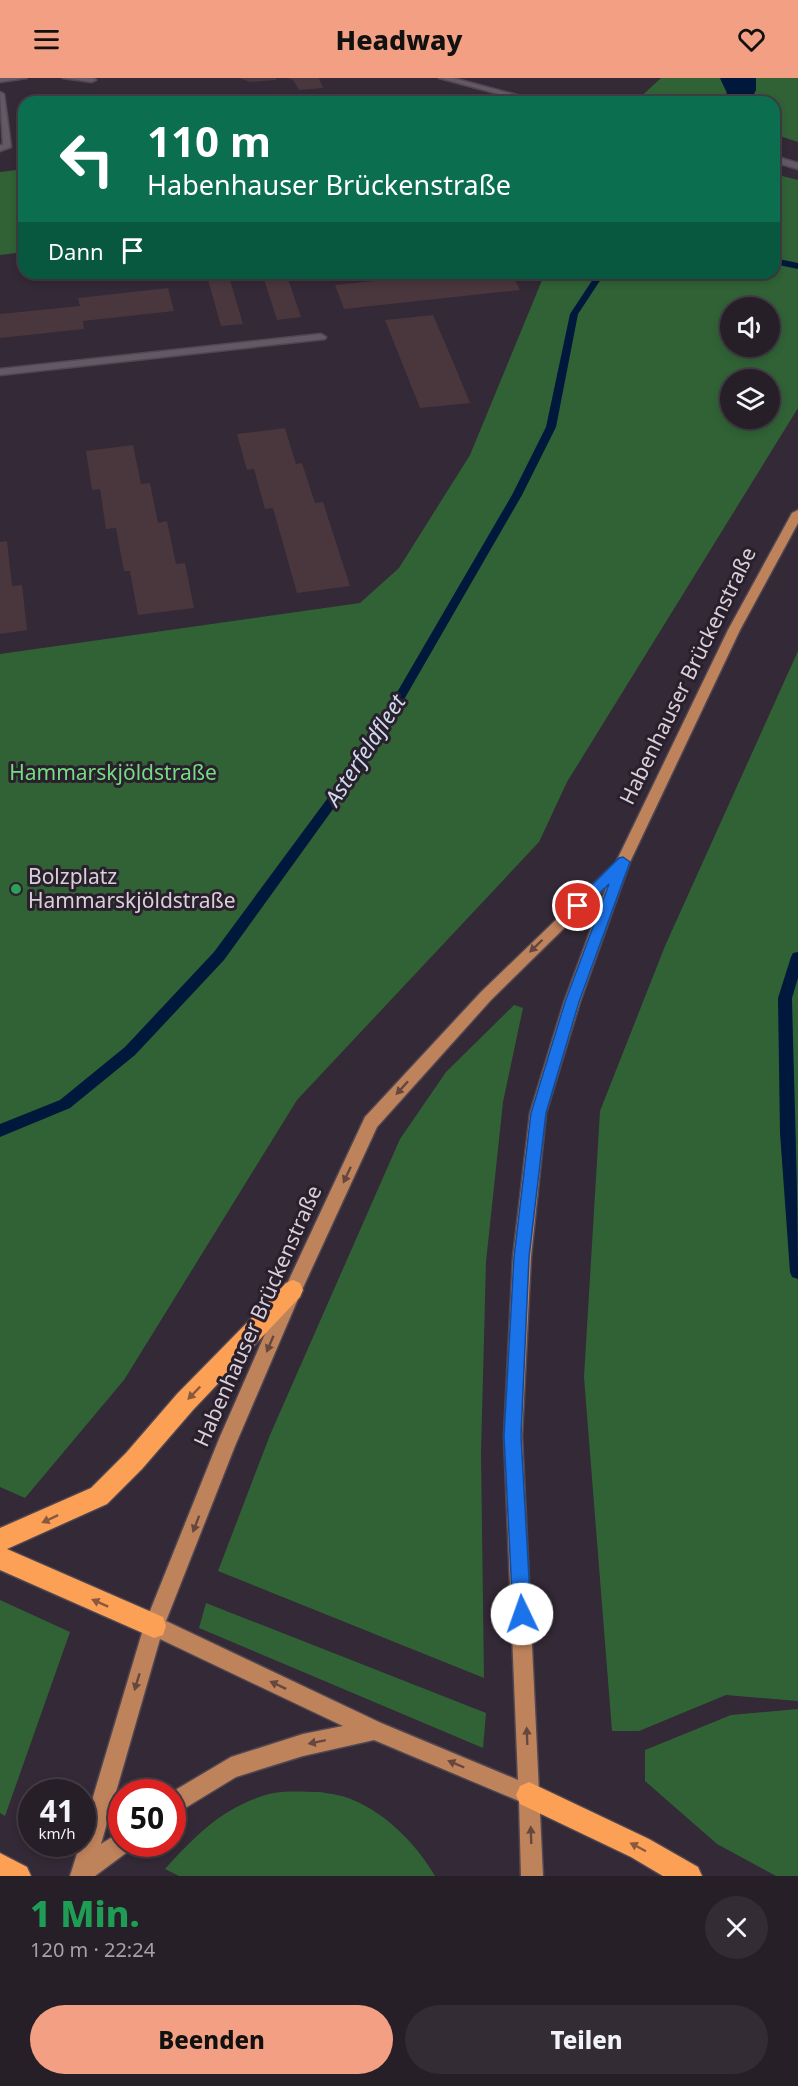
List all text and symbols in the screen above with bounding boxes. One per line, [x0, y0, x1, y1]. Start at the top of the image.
text: Headway [336, 21, 462, 58]
icon: menu [30, 23, 63, 56]
icon: heart [735, 23, 768, 56]
text: 110 m [147, 112, 271, 169]
icon: left [48, 120, 126, 198]
text: Habenhauser Brückenstraße [147, 166, 511, 203]
icon: arrive [116, 234, 149, 267]
text: Dann [48, 236, 104, 266]
map controls [720, 297, 780, 429]
button: sound [720, 297, 780, 357]
button: layers [720, 369, 780, 429]
street label: Habenhauser Brückenstraße [612, 542, 762, 809]
water label: Asterfeldfleet [316, 687, 412, 813]
park label: Hammarskjöldstraße [9, 758, 217, 786]
place label: Bolzplatz Hammarskjöldstraße [28, 862, 236, 914]
pin [552, 880, 603, 931]
marker: Bolzplatz Hammarskjöldstraße [9, 882, 23, 896]
icon: arrive [561, 889, 594, 922]
one-way arrow [530, 939, 544, 953]
one-way arrow [396, 1080, 409, 1095]
one-way arrow [342, 1166, 351, 1183]
street label: Habenhauser Brückenstraße [187, 1181, 327, 1451]
one-way arrow [265, 1335, 274, 1353]
one-way arrow [187, 1385, 201, 1400]
one-way arrow [41, 1515, 58, 1524]
one-way arrow [191, 1516, 201, 1534]
position arrow [490, 1582, 554, 1646]
one-way arrow [92, 1598, 109, 1607]
one-way arrow [132, 1673, 141, 1691]
one-way arrow [269, 1680, 286, 1689]
one-way arrow [523, 1727, 532, 1746]
one-way arrow [307, 1738, 326, 1747]
one-way arrow [447, 1759, 465, 1768]
speed limit sign: 50 [108, 1779, 186, 1857]
text: 41 [40, 1790, 74, 1831]
text: km/h [39, 1823, 75, 1843]
one-way arrow [526, 1826, 535, 1845]
one-way arrow [629, 1842, 646, 1852]
text: 1 Min. [30, 1889, 140, 1938]
button: close [705, 1896, 768, 1959]
text: 120 m · 22:24 [30, 1936, 155, 1963]
button: Beenden [30, 2005, 393, 2074]
button: Teilen [405, 2005, 768, 2074]

